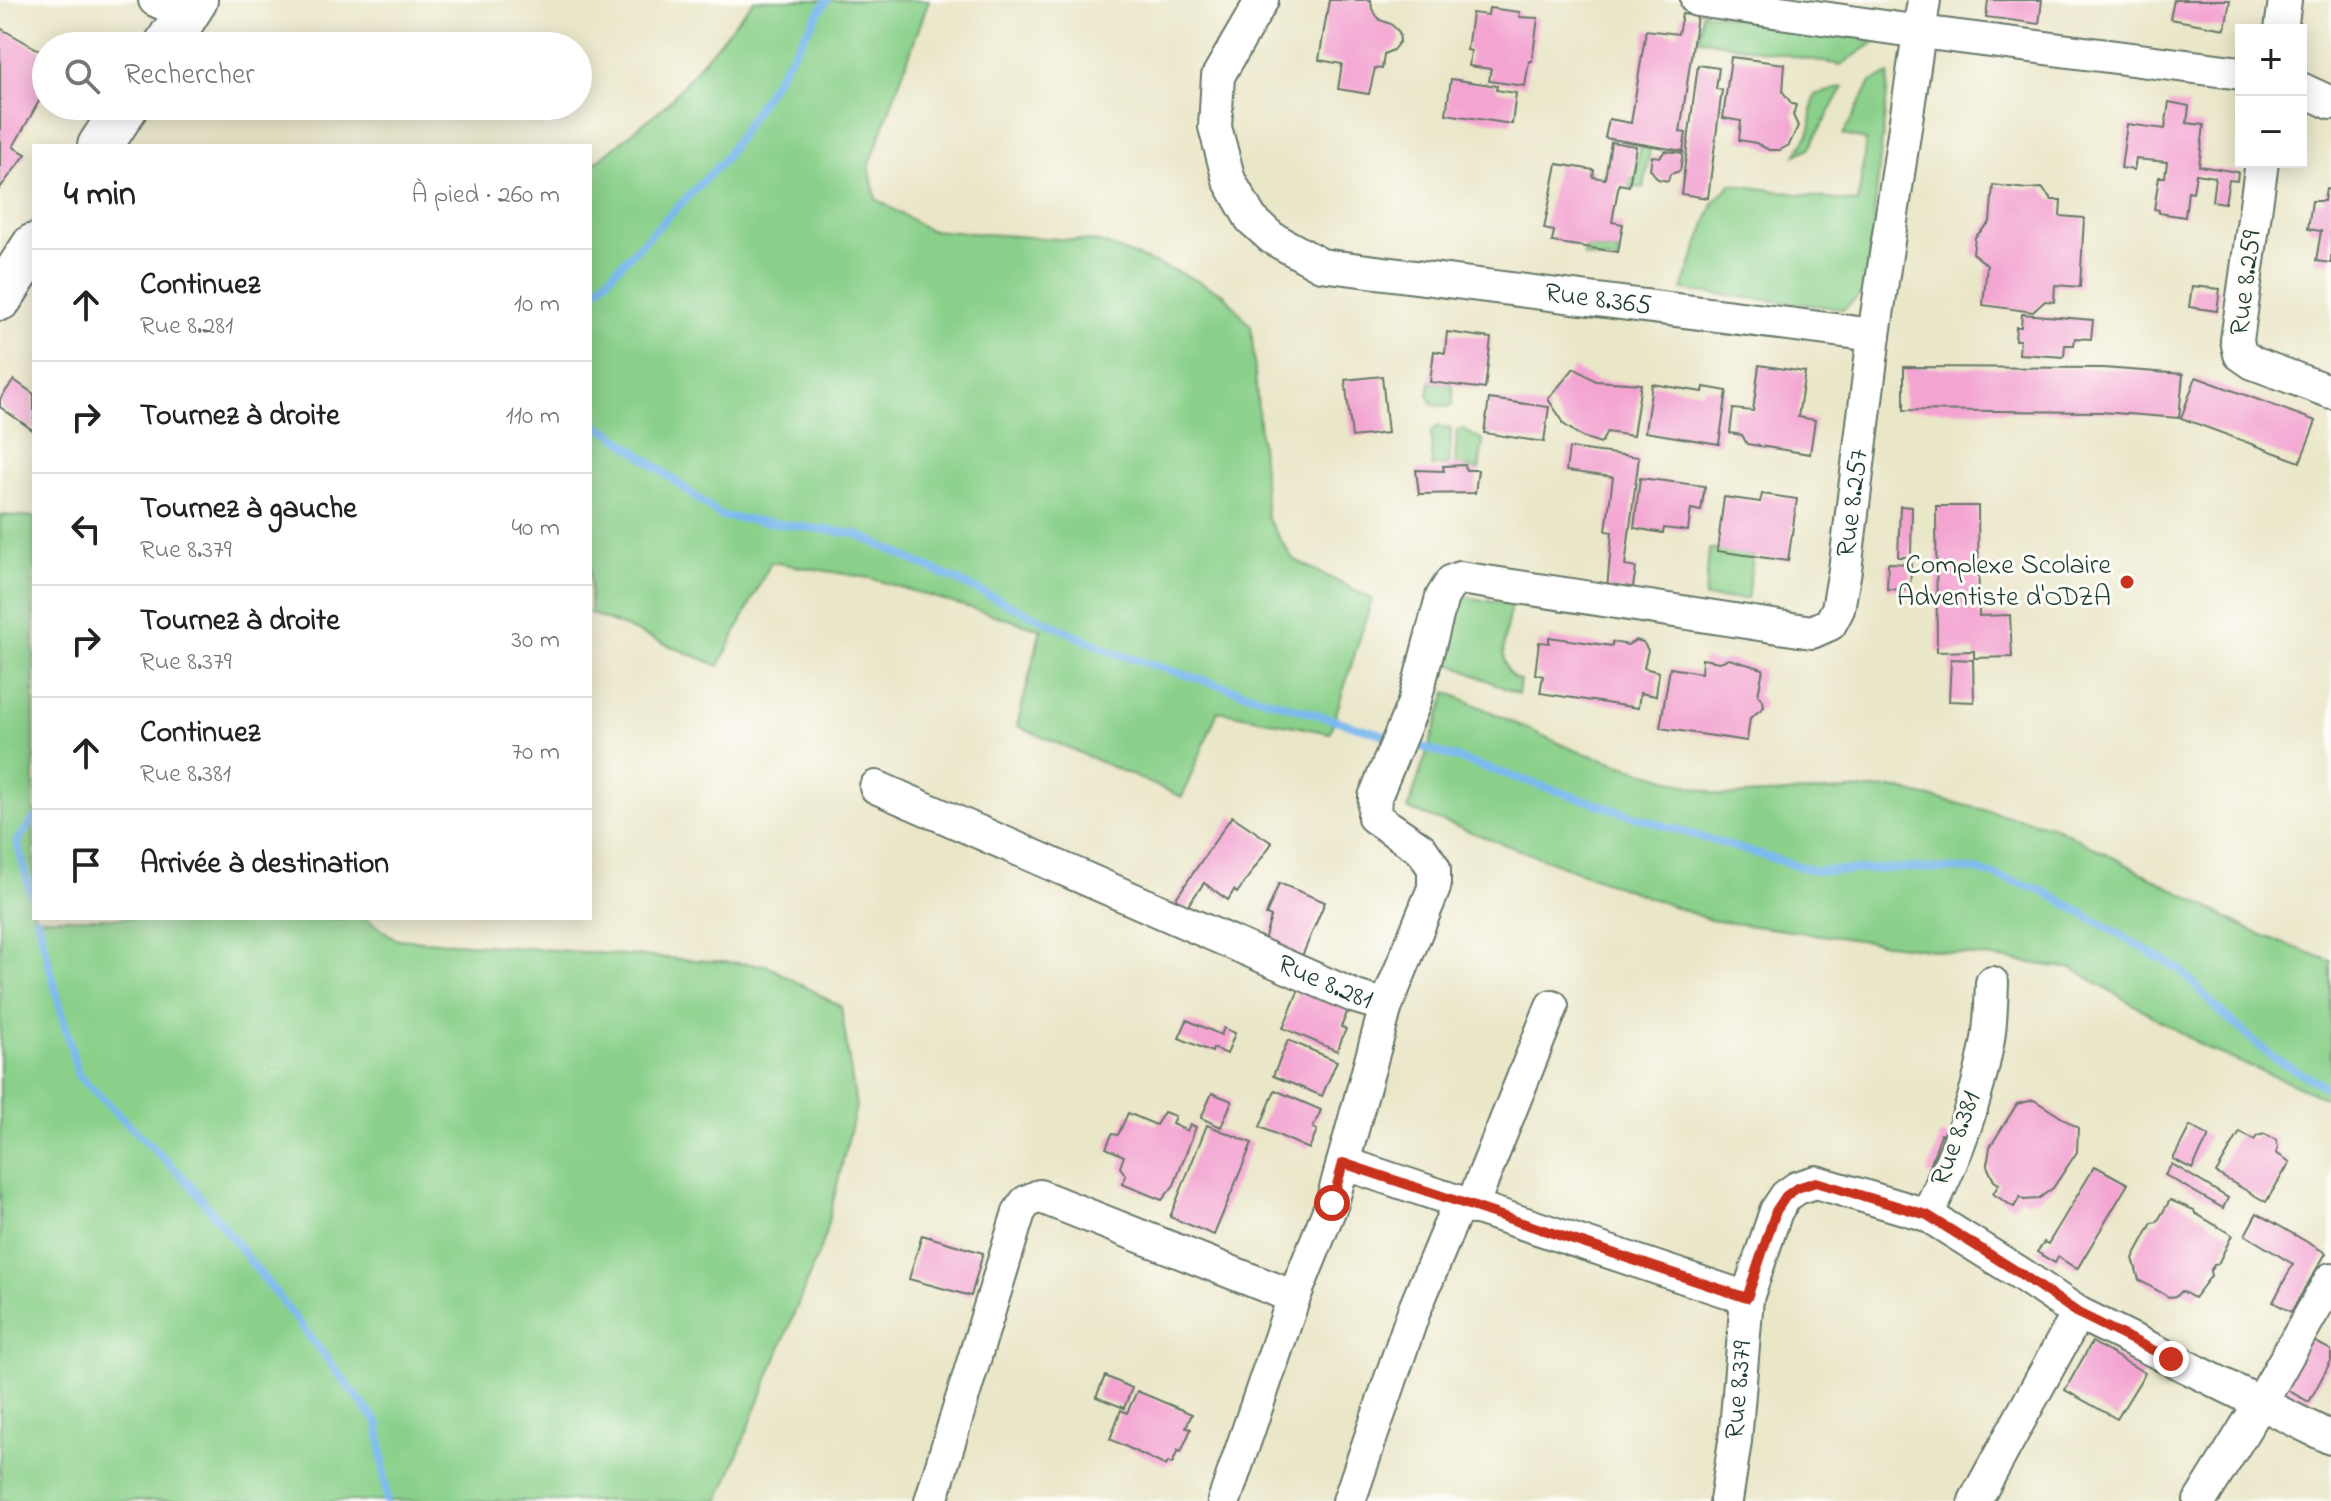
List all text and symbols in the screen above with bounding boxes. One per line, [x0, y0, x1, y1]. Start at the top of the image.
map controls [2235, 24, 2307, 168]
button: + [2235, 24, 2307, 96]
search box [32, 32, 592, 120]
icon: search [60, 54, 104, 98]
text: Rechercher [124, 54, 255, 98]
button: − [2235, 96, 2307, 168]
text: 4 min [64, 171, 136, 221]
text: À pied · 260 m [412, 177, 560, 215]
street label: Rue 8.259 [2220, 228, 2274, 338]
text: Continuez [140, 264, 260, 308]
street label: Rue 8.365 [1542, 273, 1654, 327]
icon: ahead [64, 283, 108, 327]
text: 10 m [514, 286, 560, 324]
text: Rue 8.281 [140, 308, 233, 346]
icon: right [64, 395, 108, 439]
text: Tournez à droite [140, 395, 340, 439]
text: 110 m [506, 398, 560, 436]
street label: Rue 8.257 [1826, 446, 1880, 560]
text: Tournez à gauche [140, 488, 357, 532]
icon: left [64, 507, 108, 551]
text: 40 m [511, 510, 560, 548]
text: Rue 8.379 [140, 532, 232, 570]
place label: Complexe Scolaire Adventiste d'ODZA [1897, 546, 2111, 619]
marker: Complexe Scolaire Adventiste d'ODZA [2118, 573, 2136, 591]
text: Tournez à droite [140, 600, 340, 644]
icon: right [64, 619, 108, 663]
text: 30 m [511, 622, 560, 660]
text: Rue 8.379 [140, 644, 232, 682]
text: Continuez [140, 712, 260, 756]
icon: ahead [64, 731, 108, 775]
text: 70 m [511, 734, 560, 772]
text: Rue 8.381 [140, 756, 231, 794]
icon: arrive [64, 843, 108, 887]
text: Arrivée à destination [140, 843, 389, 887]
street label: Rue 8.281 [1271, 944, 1378, 1021]
street label: Rue 8.381 [1921, 1086, 1993, 1192]
route start [1314, 1185, 1350, 1221]
street label: Rue 8.379 [1715, 1338, 1764, 1441]
route end [2153, 1341, 2189, 1377]

